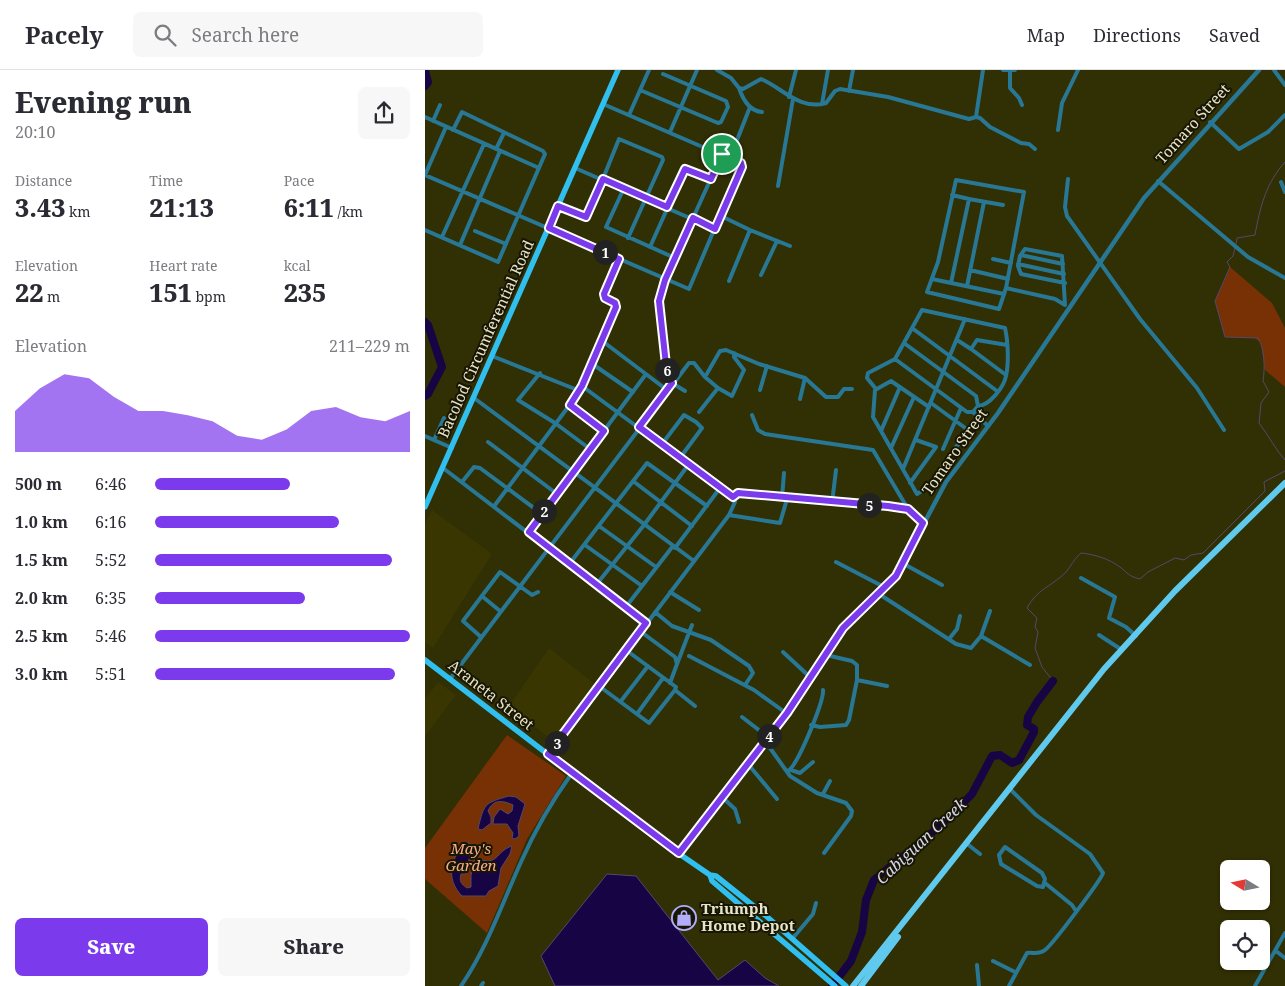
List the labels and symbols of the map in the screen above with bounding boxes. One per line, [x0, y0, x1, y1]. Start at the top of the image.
street label: Tomaro Street [1151, 79, 1234, 168]
pin [701, 133, 743, 175]
street label: Bacolod Circumferential Road [432, 237, 538, 441]
pin: 1 [593, 240, 617, 264]
pin: 6 [655, 358, 679, 382]
street label: Tomaro Street [917, 404, 991, 499]
pin: 5 [857, 492, 881, 518]
pin: 2 [531, 498, 557, 524]
street label: Araneta Street [445, 655, 538, 734]
pin: 4 [757, 724, 781, 748]
pin: 3 [545, 730, 569, 756]
water label: Cabiguan Creek [871, 793, 972, 889]
park label: May's Garden [445, 838, 497, 875]
north arrow [1220, 860, 1270, 910]
place label: Triumph Home Depot [701, 898, 795, 935]
shop icon: Triumph Home Depot [671, 905, 697, 931]

